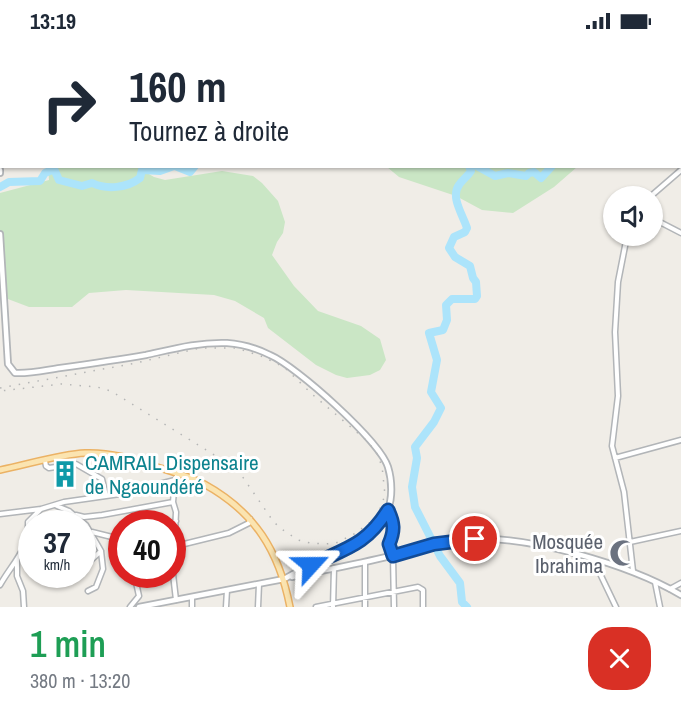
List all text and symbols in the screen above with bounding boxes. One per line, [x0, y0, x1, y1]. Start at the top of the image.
text: 13:19 [30, 6, 76, 36]
text: 160 m [129, 59, 227, 115]
icon: right [30, 66, 108, 144]
text: Tournez à droite [129, 113, 289, 149]
map controls [603, 186, 663, 246]
button: sound [603, 186, 663, 246]
place label: CAMRAIL Dispensaire de Ngaoundéré [85, 448, 259, 501]
building icon: CAMRAIL Dispensaire de Ngaoundéré [50, 459, 80, 489]
speed limit sign: 40 [108, 510, 186, 588]
pin [449, 513, 500, 564]
text: 37 [43, 522, 71, 562]
icon: arrive [458, 522, 491, 555]
place label: Mosquée Ibrahima [532, 527, 603, 580]
position arrow [279, 533, 343, 597]
mosque icon: Mosquée Ibrahima [608, 538, 638, 568]
text: km/h [44, 554, 70, 575]
text: 1 min [30, 620, 106, 668]
button: close [588, 627, 651, 690]
text: 380 m · 13:20 [30, 667, 130, 694]

